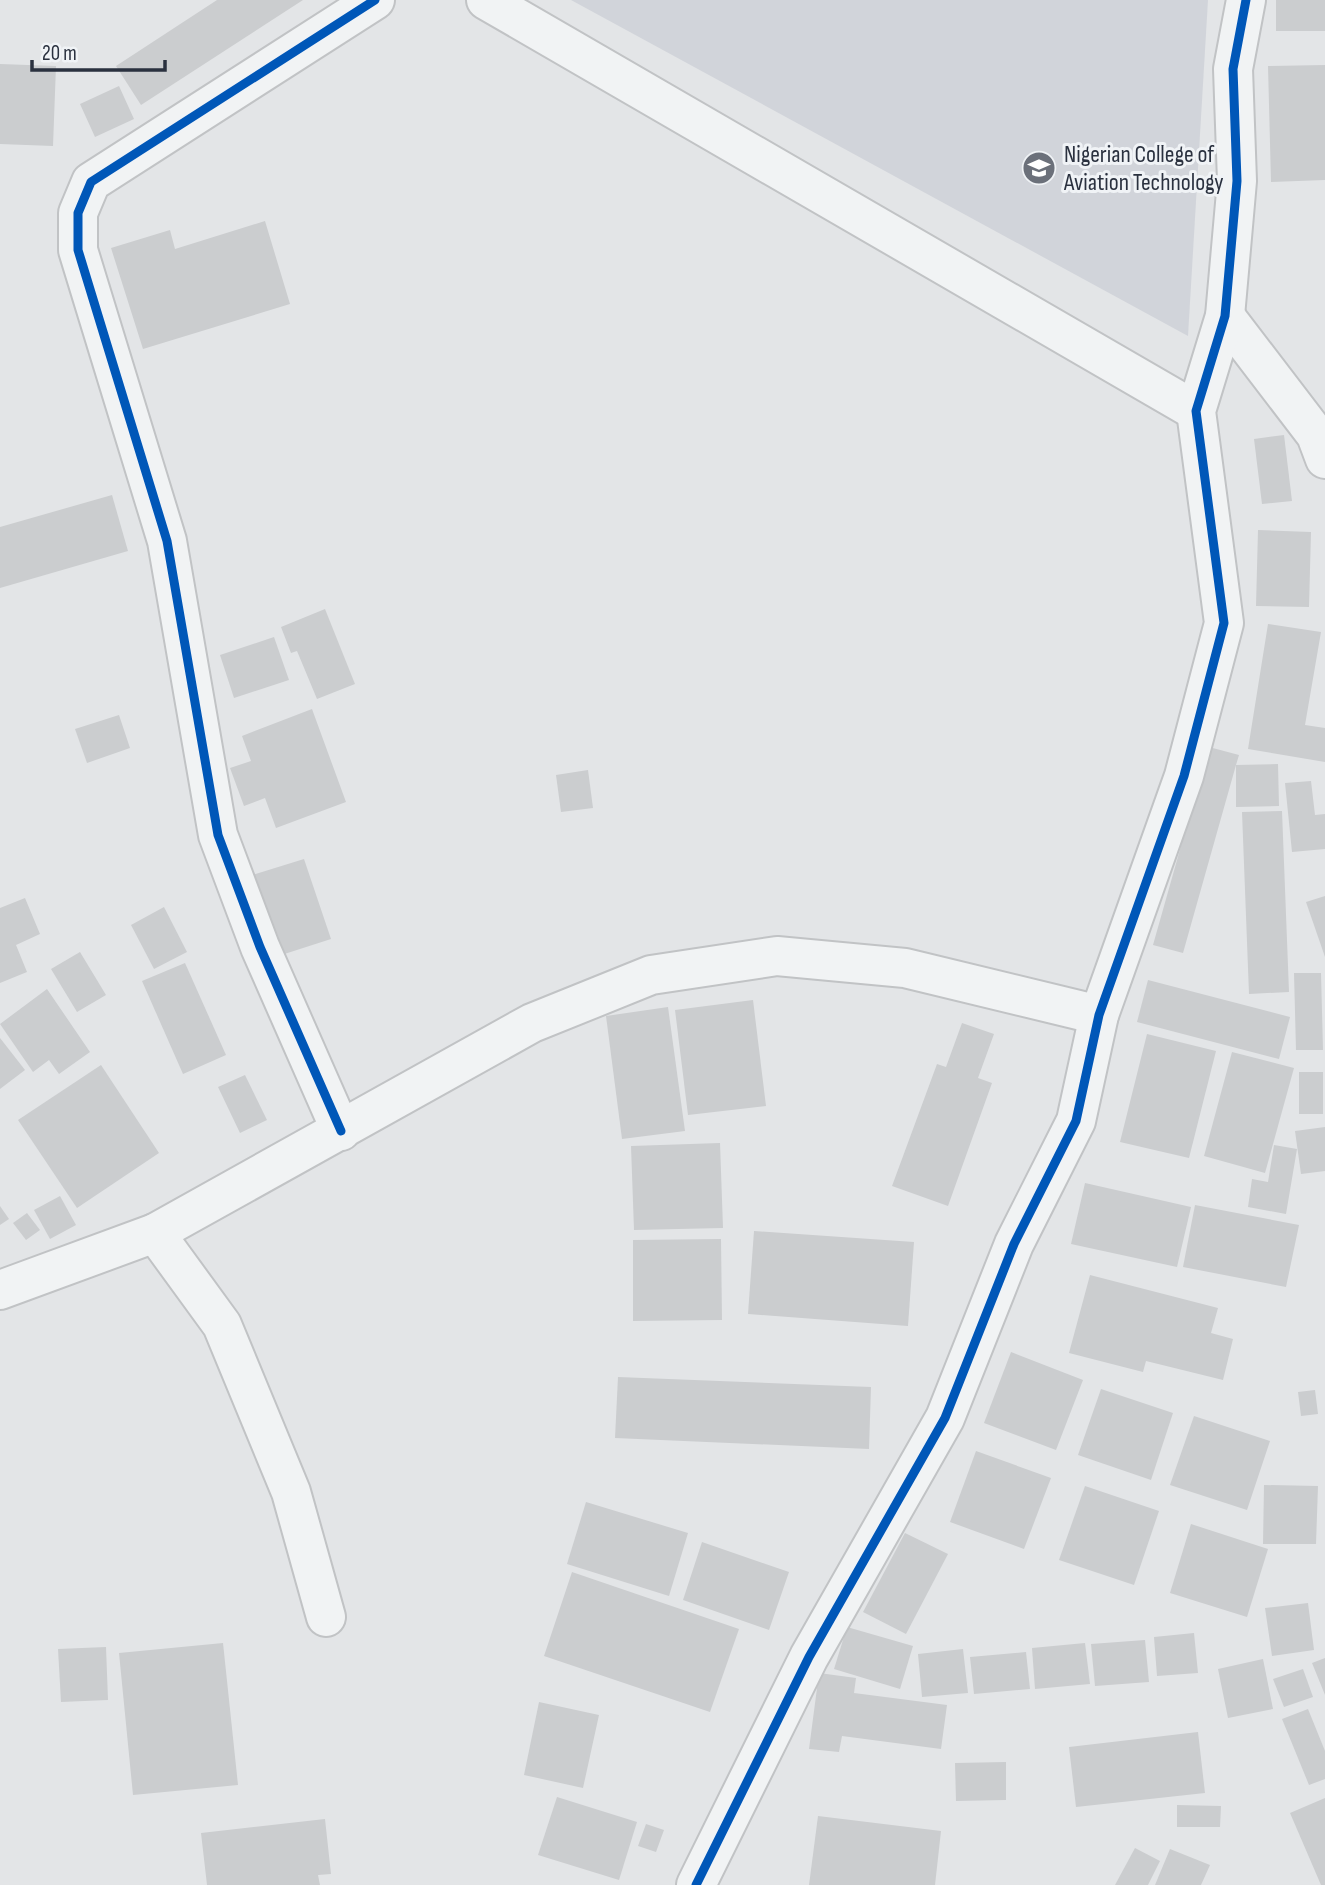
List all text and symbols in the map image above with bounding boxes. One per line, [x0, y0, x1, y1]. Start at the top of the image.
scale bar [32, 28, 164, 72]
text: 20 m [42, 41, 77, 66]
place label: Nigerian College of Aviation Technology [1063, 140, 1224, 197]
school or university icon: Nigerian College of Aviation Technology [1020, 149, 1058, 187]

